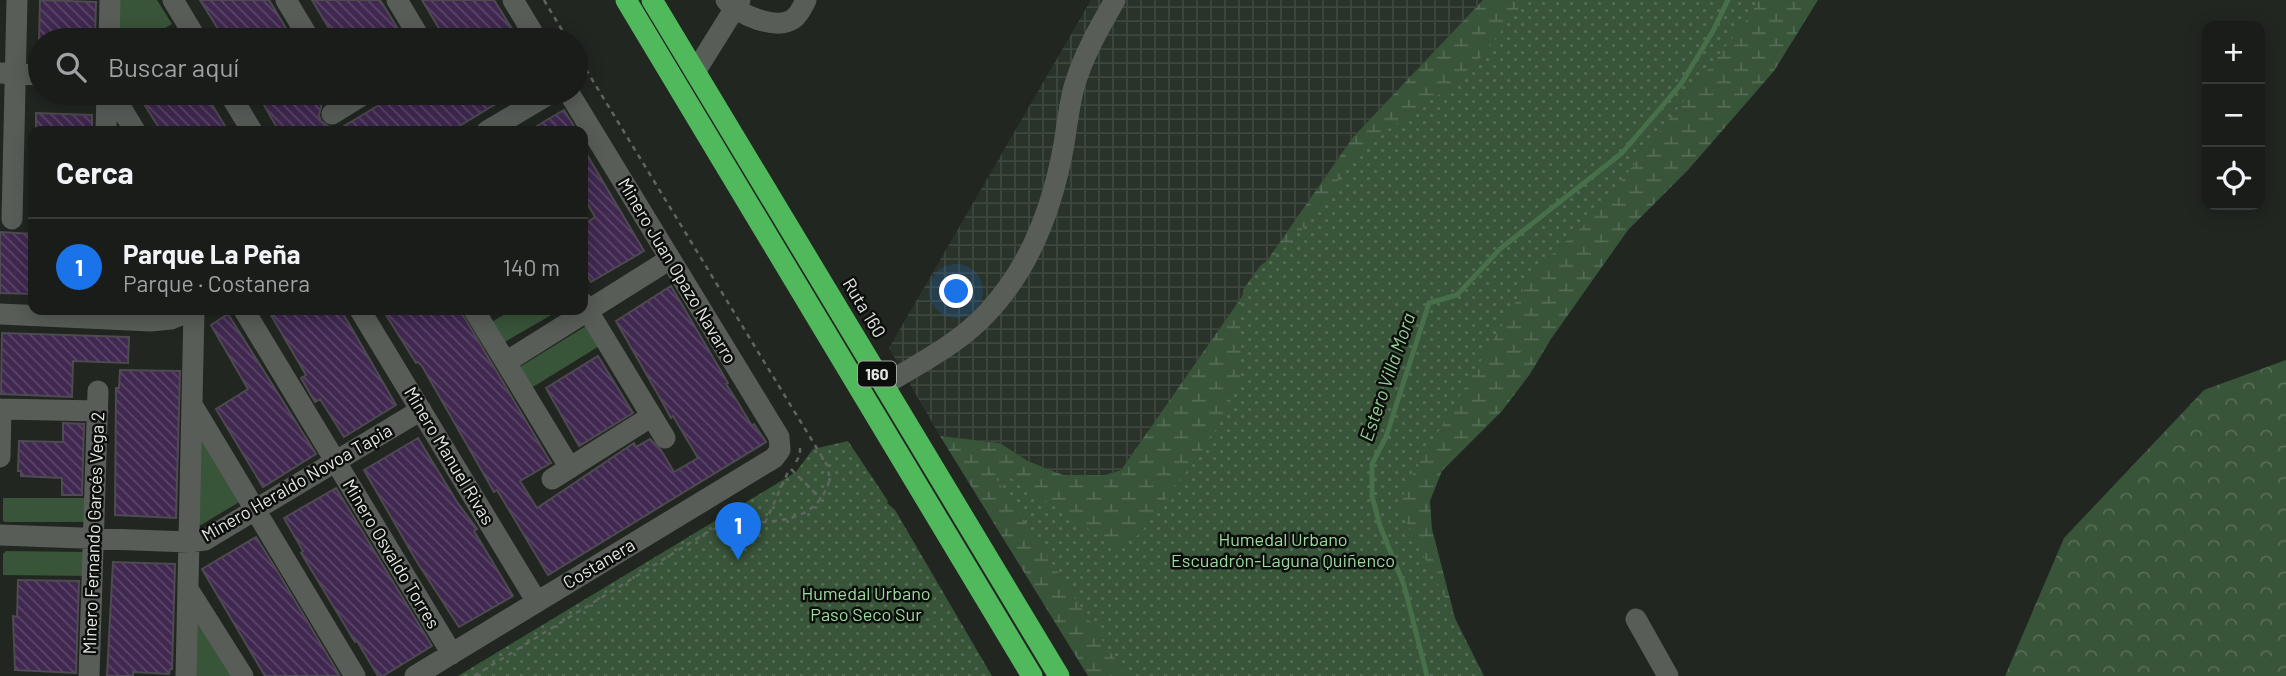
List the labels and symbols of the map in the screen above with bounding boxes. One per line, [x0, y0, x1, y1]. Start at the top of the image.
street label: Minero Juan Opazo Navarro [614, 174, 742, 367]
street label: Ruta 160 [838, 274, 891, 341]
your location [939, 274, 973, 308]
water label: Estero Villa Mora [1354, 310, 1419, 444]
road number: 160 [858, 362, 896, 386]
street label: Minero Manuel Rivas [400, 382, 500, 528]
street label: Minero Fernando Garcés Vega 2 [78, 411, 108, 655]
street label: Minero Heraldo Novoa Tapia [197, 419, 396, 546]
street label: Minero Osvaldo Torres [338, 475, 445, 632]
pin: 1 [715, 502, 761, 560]
park label: Humedal Urbano Escuadrón-Laguna Quiñenco [1171, 528, 1395, 571]
street label: Costanera [559, 533, 638, 593]
park label: Humedal Urbano Paso Seco Sur [801, 582, 931, 625]

